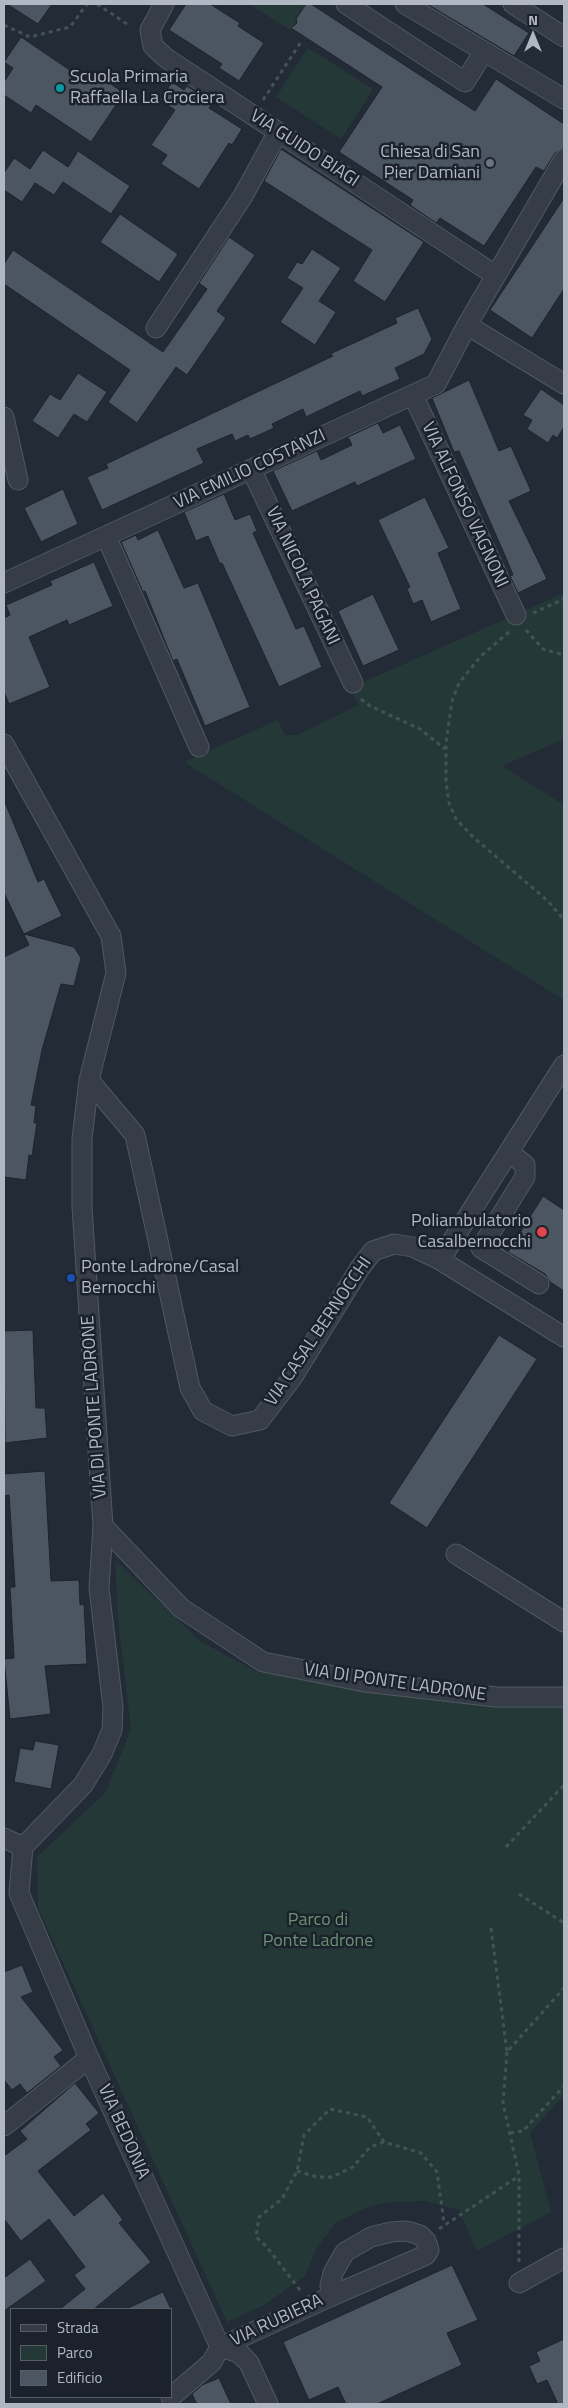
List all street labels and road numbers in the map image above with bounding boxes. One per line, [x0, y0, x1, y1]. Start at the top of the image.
street label: VIA GUIDO BIAGI [245, 106, 363, 192]
street label: VIA ALFONSO VAGNONI [416, 419, 512, 591]
street label: VIA EMILIO COSTANZI [171, 425, 329, 515]
street label: VIA NICOLA PAGANI [261, 503, 343, 649]
street label: VIA CASAL BERNOCCHI [261, 1253, 377, 1411]
street label: VIA DI PONTE LADRONE [78, 1315, 112, 1499]
street label: VIA DI PONTE LADRONE [303, 1660, 487, 1706]
street label: VIA BEDONIA [93, 2081, 153, 2183]
street label: VIA RUBIERA [227, 2290, 327, 2352]

